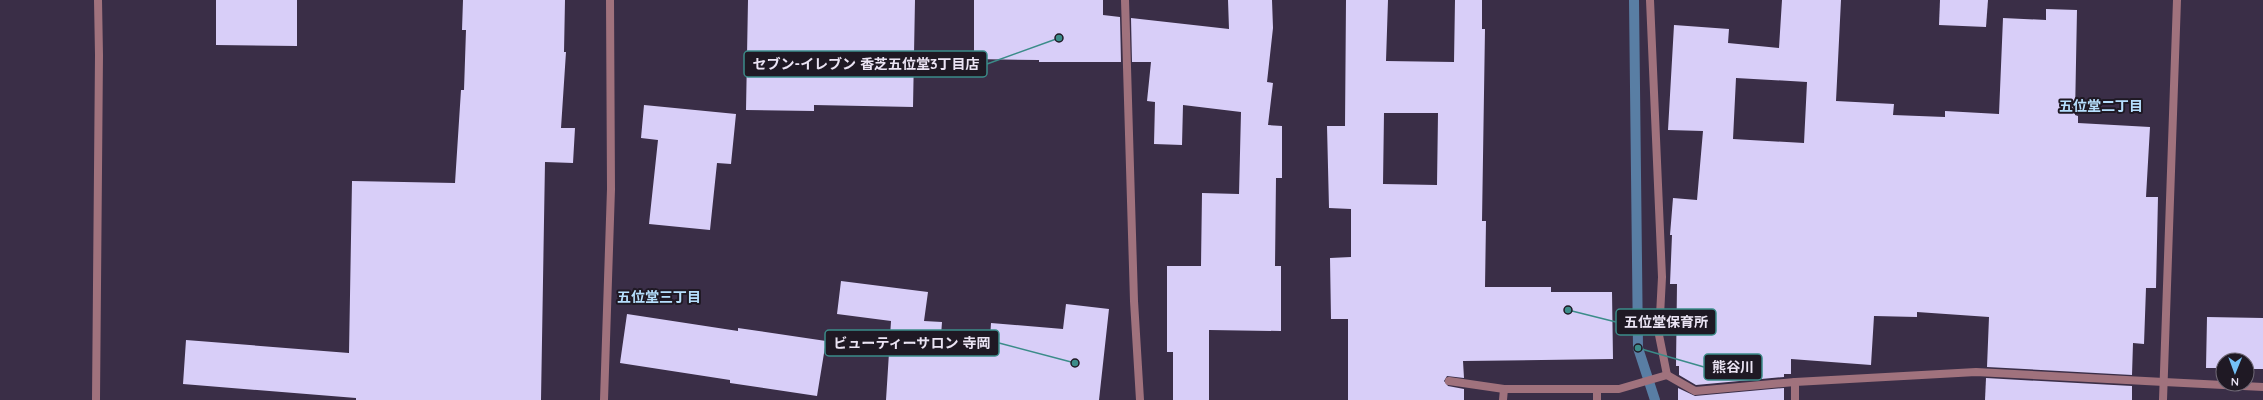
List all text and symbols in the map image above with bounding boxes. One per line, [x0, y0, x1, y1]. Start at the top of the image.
callout: セブン-イレブン 香芝五位堂3丁目店 [744, 51, 987, 77]
text: セブン-イレブン 香芝五位堂3丁目店 [753, 55, 979, 73]
district label: 五位堂二丁目 [2059, 97, 2143, 115]
district label: 五位堂三丁目 [617, 288, 701, 306]
callout: 五位堂保育所 [1616, 309, 1716, 335]
text: 五位堂保育所 [1624, 313, 1708, 331]
callout: ビューティーサロン 寺岡 [825, 330, 999, 356]
text: ビューティーサロン 寺岡 [834, 334, 990, 352]
north arrow [2215, 352, 2255, 392]
callout: 熊谷川 [1704, 354, 1762, 380]
text: 熊谷川 [1712, 358, 1754, 376]
text: N [2231, 375, 2239, 389]

